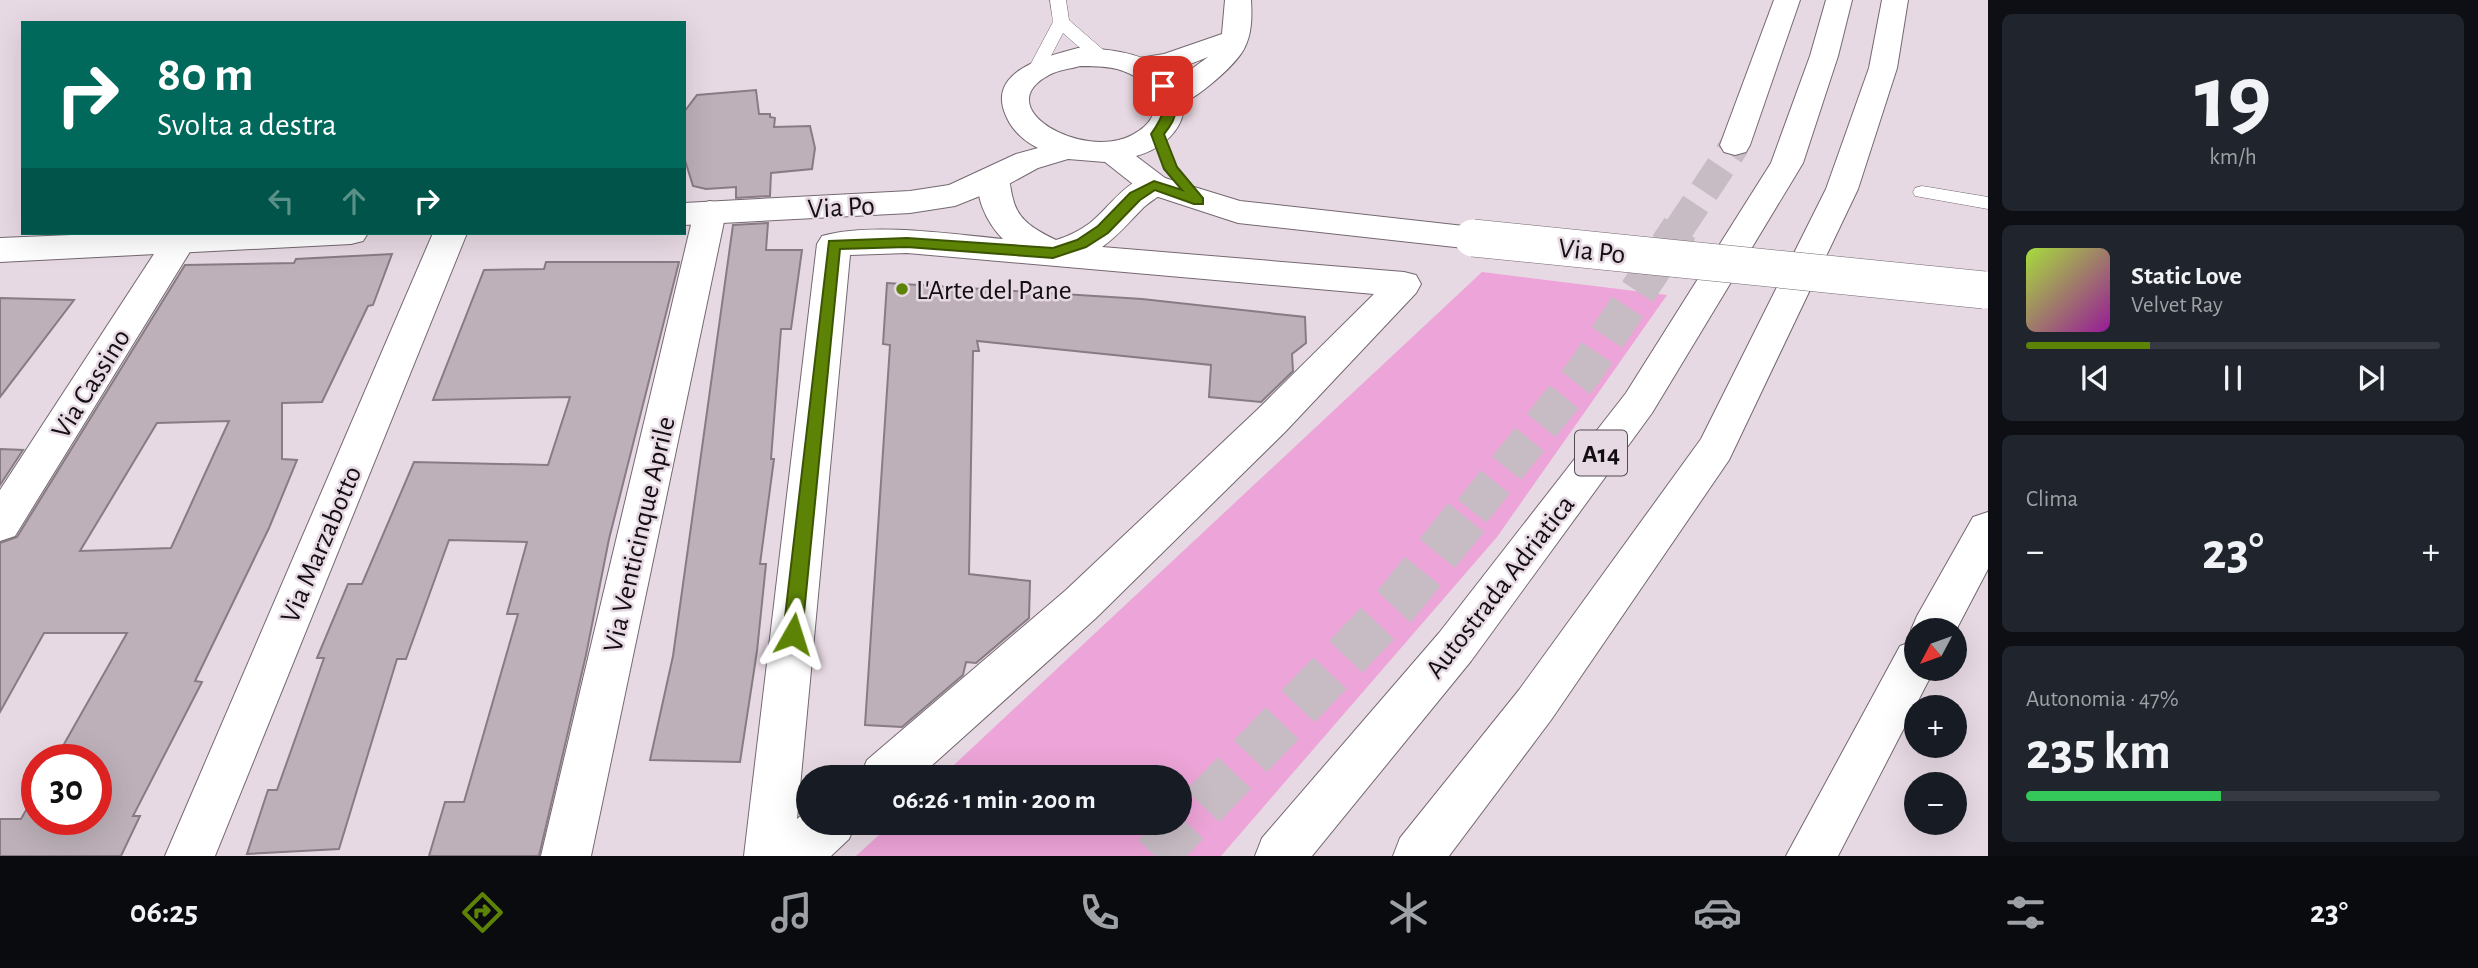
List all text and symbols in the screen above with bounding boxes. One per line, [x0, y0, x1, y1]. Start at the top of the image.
icon: right [42, 49, 133, 140]
text: 80 m [157, 51, 254, 100]
text: 19 [2195, 53, 2271, 144]
pin [1133, 56, 1193, 116]
icon: arrive [1144, 67, 1182, 105]
text: Svolta a destra [157, 109, 337, 141]
text: km/h [2209, 146, 2257, 169]
icon: left [262, 182, 300, 220]
icon: ahead [335, 182, 373, 220]
icon: right [408, 182, 446, 220]
street label: Via Po [807, 192, 875, 224]
street label: Via Po [1557, 235, 1627, 269]
text: Static Love [2131, 263, 2242, 289]
place label: L'Arte del Pane [916, 277, 1072, 305]
marker: L'Arte del Pane [894, 281, 910, 297]
text: Velvet Ray [2131, 294, 2223, 317]
street label: Via Cassino [47, 324, 136, 444]
icon: previous [2076, 359, 2114, 397]
icon: pause [2214, 359, 2252, 397]
icon: next [2352, 359, 2390, 397]
street label: Via Venticinque Aprile [599, 414, 681, 655]
road number: A14 [1575, 430, 1627, 475]
street label: Via Marzabotto [276, 462, 367, 627]
text: Clima [2026, 488, 2078, 511]
street label: Autostrada Adriatica [1421, 491, 1580, 684]
text: 23° [2202, 526, 2264, 578]
text: − [2026, 533, 2044, 571]
text: + [2422, 533, 2440, 571]
position arrow [756, 597, 830, 671]
north arrow [1904, 618, 1967, 681]
map controls [1904, 618, 1967, 835]
text: Autonomia · 47% [2026, 688, 2179, 711]
button: + [1904, 695, 1967, 758]
text: 235 km [2026, 726, 2171, 778]
speed limit sign: 30 [21, 744, 112, 835]
button: − [1904, 772, 1967, 835]
text: 06:26 · 1 min · 200 m [892, 787, 1096, 813]
icon: directions [458, 888, 507, 937]
icon: music [767, 888, 816, 937]
icon: phone [1075, 888, 1124, 937]
icon: climate [1384, 888, 1433, 937]
icon: car [1693, 888, 1742, 937]
icon: filters [2001, 888, 2050, 937]
text: 06:25 [130, 896, 198, 928]
text: 23° [2310, 896, 2348, 928]

